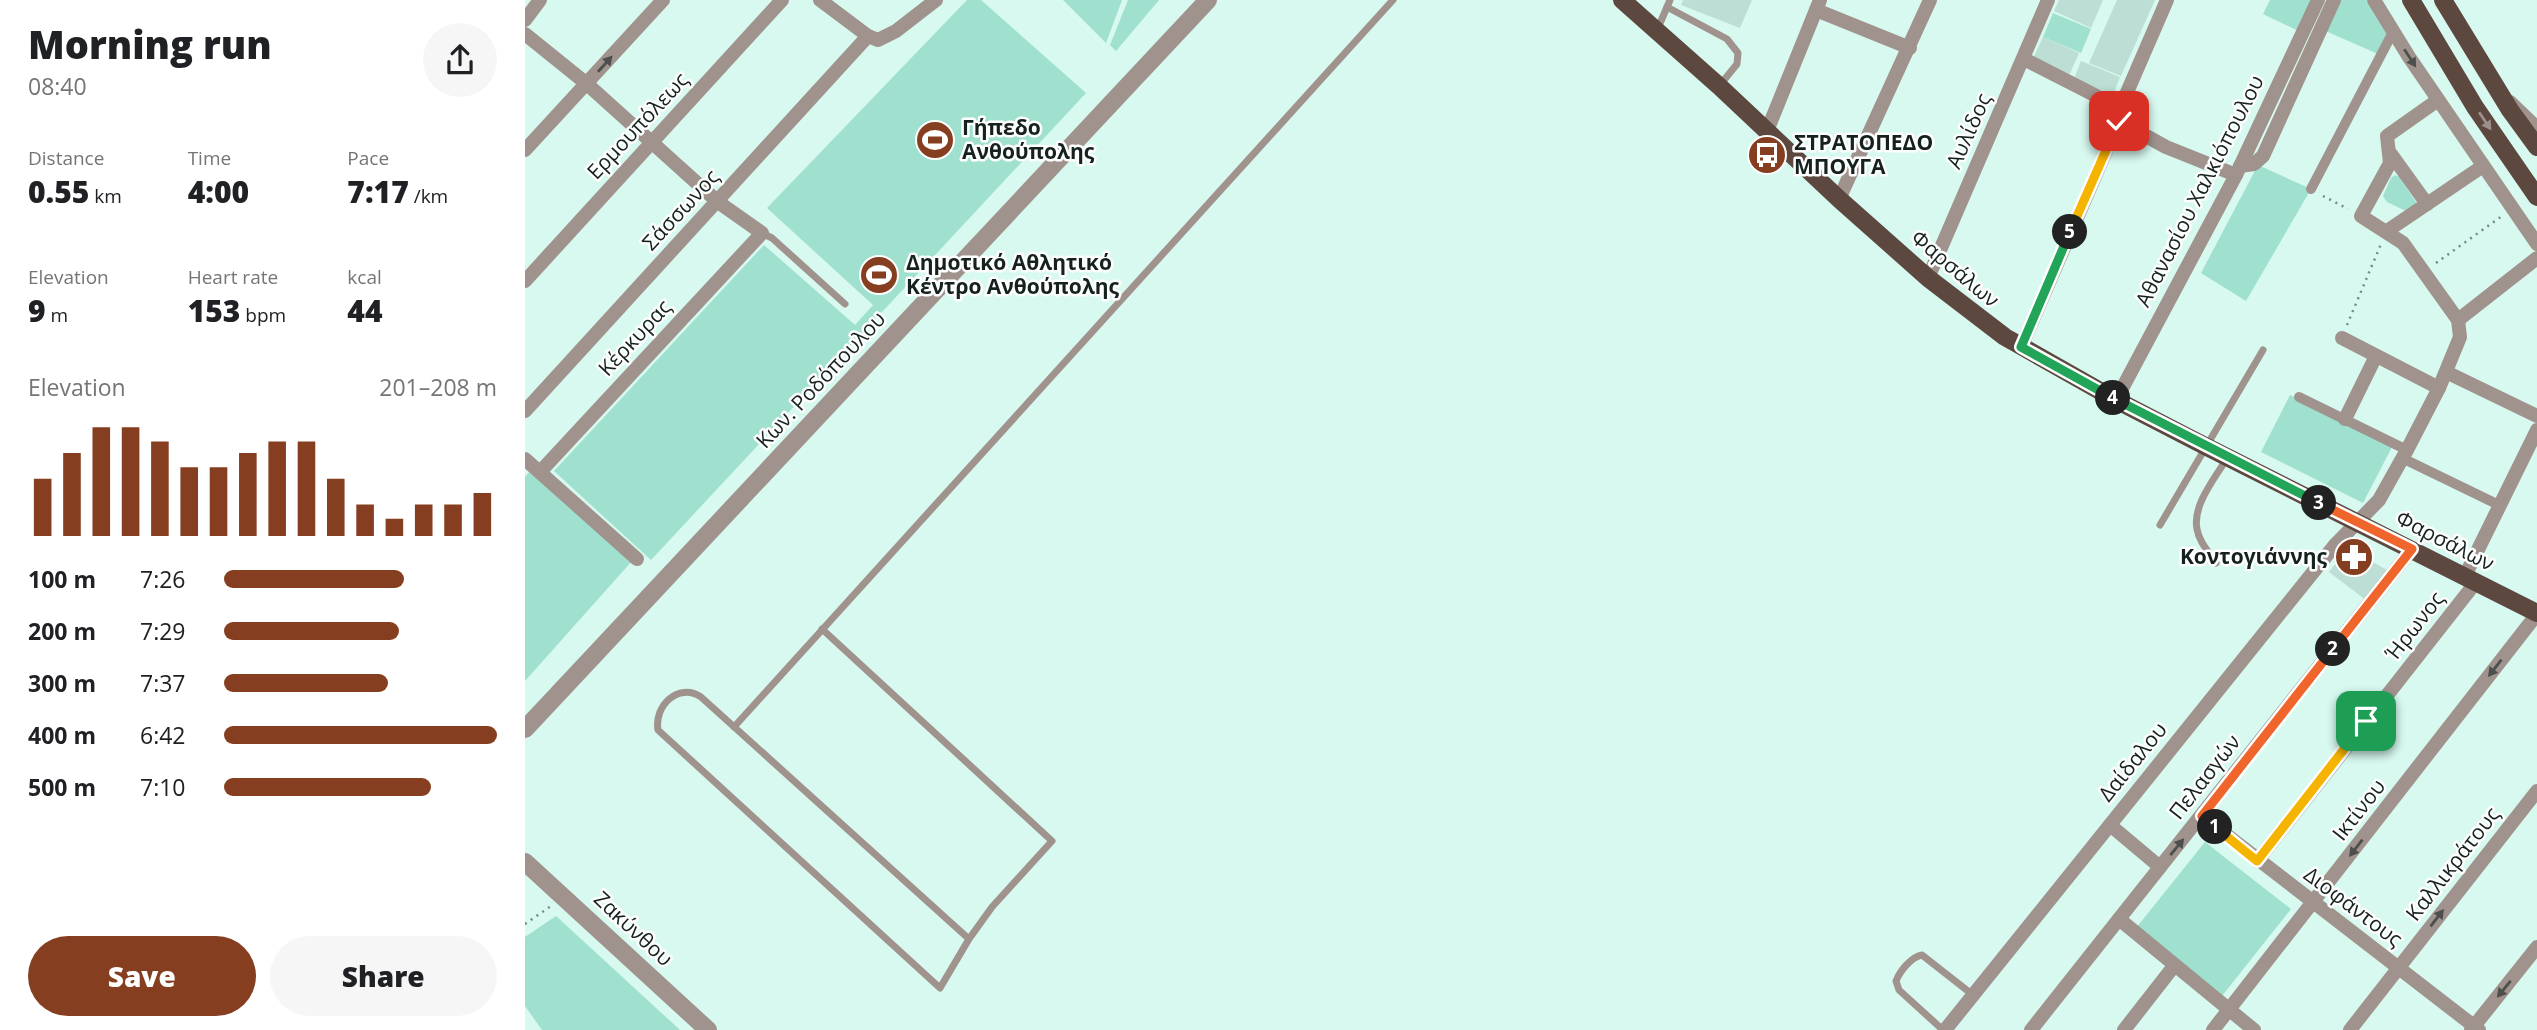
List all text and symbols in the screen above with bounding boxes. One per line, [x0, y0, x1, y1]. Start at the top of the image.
text: Morning run [28, 18, 272, 70]
button: share [423, 23, 497, 97]
one-way arrow [2403, 49, 2417, 67]
one-way arrow [596, 56, 612, 73]
street label: Ερμουπόλεως [580, 66, 694, 185]
text: 08:40 [28, 70, 87, 102]
street label: Αθανασίου Χαλκιόπουλου [2128, 70, 2270, 311]
street label: Αυλίδος [1939, 88, 1997, 173]
pin [2089, 91, 2149, 151]
icon: check [2100, 102, 2138, 140]
one-way arrow [2478, 112, 2492, 130]
place label: Γήπεδο Ανθούπολης [962, 113, 1095, 165]
sports icon: Γήπεδο Ανθούπολης [914, 119, 956, 161]
place label: ΣΤΡΑΤΟΠΕΔΟ ΜΠΟΥΓΑ [1794, 128, 1933, 180]
bus stop icon: ΣΤΡΑΤΟΠΕΔΟ ΜΠΟΥΓΑ [1746, 134, 1788, 176]
text: Distance [28, 145, 104, 171]
text: Time [188, 145, 231, 171]
text: Pace [347, 145, 389, 171]
street label: Σάσσωνος [636, 163, 725, 256]
text: 0.55 [28, 171, 89, 212]
text: 4:00 [188, 171, 249, 212]
text: 7:17 [347, 171, 409, 212]
text: km [89, 183, 122, 209]
text: /km [409, 183, 448, 209]
pin: 5 [2053, 215, 2087, 250]
text: 5 [2064, 218, 2075, 244]
street label: Φαρσάλων [1906, 223, 2006, 313]
place label: Δημοτικό Αθλητικό Κέντρο Ανθούπολης [906, 248, 1120, 300]
sports icon: Δημοτικό Αθλητικό Κέντρο Ανθούπολης [858, 254, 900, 296]
text: Elevation [28, 264, 109, 290]
text: Heart rate [188, 264, 278, 290]
text: kcal [347, 264, 382, 290]
text: 9 [28, 290, 46, 331]
text: 153 [188, 290, 240, 331]
text: 44 [347, 290, 382, 331]
street label: Κέρκυρας [592, 293, 677, 382]
text: m [46, 302, 68, 328]
text: bpm [240, 302, 286, 328]
street label: Κων. Ροδόπουλου [749, 305, 891, 454]
text: Elevation [28, 371, 126, 403]
text: 201–208 m [379, 371, 497, 403]
pin: 4 [2095, 380, 2131, 416]
text: 4 [2107, 384, 2118, 410]
pin: 3 [2301, 486, 2337, 520]
text: 3 [2313, 489, 2324, 515]
street label: Φαρσάλων [2392, 503, 2499, 577]
pharmacy icon: Κοντογιάννης [2333, 536, 2375, 578]
place label: Κοντογιάννης [2180, 542, 2328, 570]
text: 100 m [28, 563, 96, 595]
text: 7:26 [140, 563, 186, 595]
street label: Ήρωνος [2378, 585, 2450, 666]
text: 200 m [28, 615, 96, 647]
text: 7:29 [140, 615, 186, 647]
pin: 2 [2315, 632, 2351, 666]
text: 2 [2327, 635, 2338, 661]
one-way arrow [2488, 658, 2503, 676]
text: 300 m [28, 667, 96, 699]
text: 7:37 [140, 667, 186, 699]
pin [2336, 691, 2396, 751]
icon: arrive [2347, 702, 2385, 740]
street label: Δαίδαλου [2092, 716, 2173, 807]
text: 400 m [28, 719, 96, 751]
text: 6:42 [140, 719, 186, 751]
street label: Πελασγών [2162, 728, 2246, 825]
text: 500 m [28, 771, 96, 803]
text: 7:10 [140, 771, 186, 803]
street label: Ικτίνου [2325, 773, 2391, 846]
street label: Καλλικράτους [2399, 801, 2506, 926]
pin: 1 [2197, 810, 2233, 844]
text: 1 [2209, 813, 2220, 839]
one-way arrow [2349, 838, 2364, 856]
one-way arrow [2169, 839, 2184, 856]
street label: Διοφάντους [2299, 860, 2409, 952]
street label: Ζακύνθου [588, 885, 679, 972]
one-way arrow [2430, 910, 2445, 928]
button: Save [28, 936, 256, 1016]
button: Share [270, 936, 497, 1016]
one-way arrow [2497, 979, 2512, 997]

